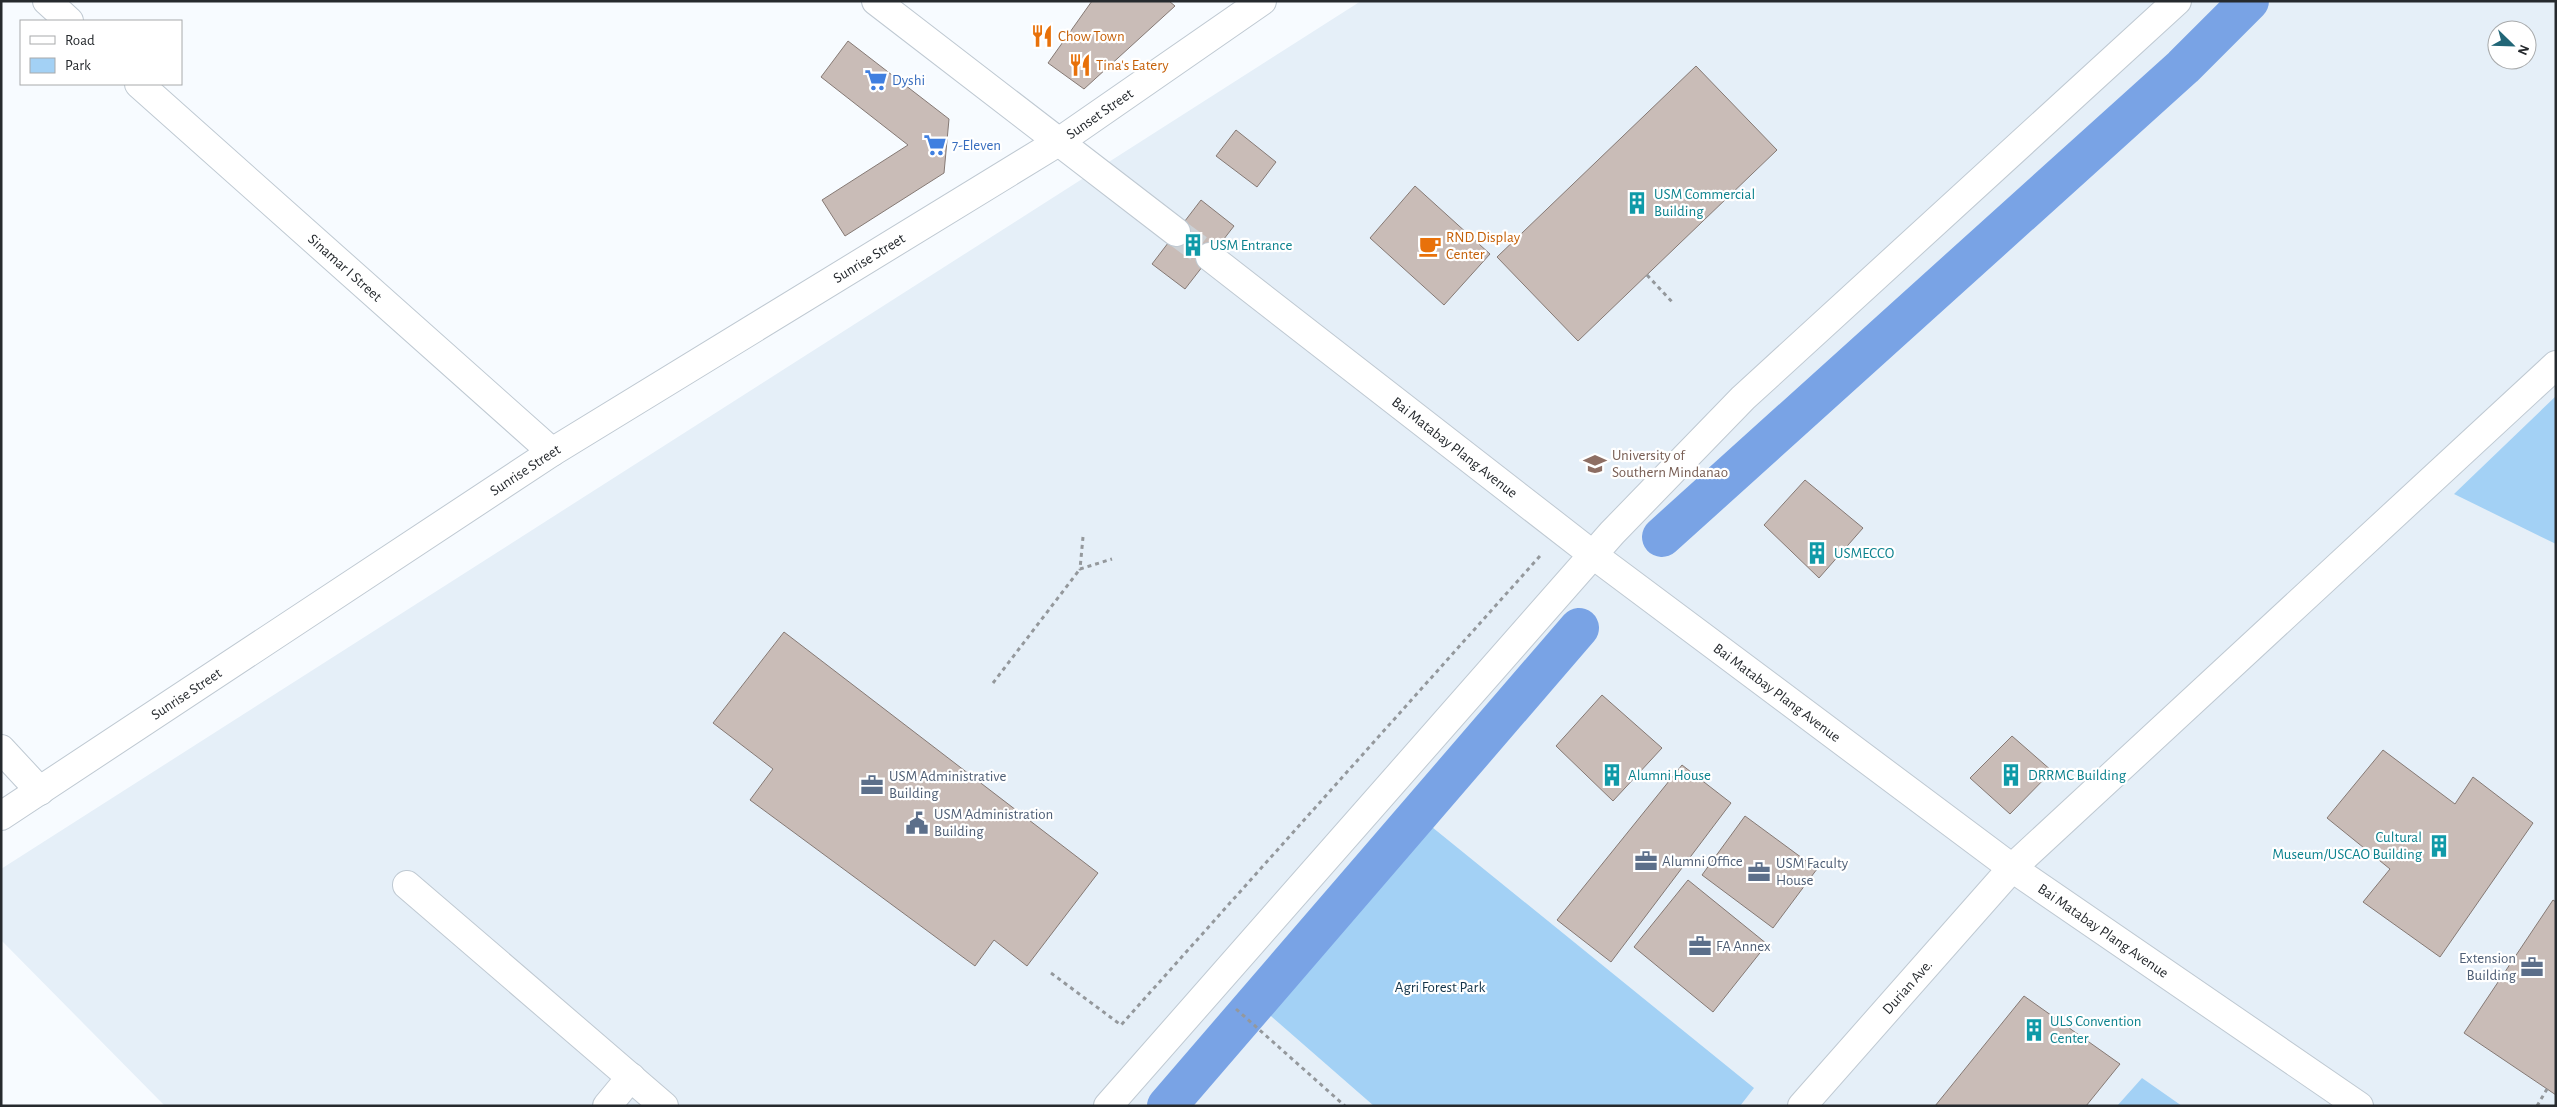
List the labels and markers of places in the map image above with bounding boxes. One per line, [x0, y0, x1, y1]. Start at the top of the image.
restaurant icon: Chow Town [1029, 23, 1055, 49]
place label: Chow Town [1058, 29, 1125, 44]
restaurant icon: Tina's Eatery [1067, 52, 1093, 78]
place label: Tina's Eatery [1096, 58, 1169, 73]
supermarket icon: Dyshi [863, 67, 889, 93]
place label: Dyshi [892, 73, 925, 88]
supermarket icon: 7-Eleven [922, 132, 948, 158]
place label: 7-Eleven [952, 138, 1001, 153]
place label: USM Commercial Building [1654, 187, 1755, 219]
building icon: USM Commercial Building [1624, 190, 1650, 216]
place label: RND Display Center [1446, 230, 1521, 262]
building icon: USM Entrance [1180, 232, 1206, 258]
cafe icon: RND Display Center [1417, 233, 1443, 259]
place label: USM Entrance [1210, 238, 1292, 253]
place label: University of Southern Mindanao [1612, 448, 1728, 480]
school or university icon: University of Southern Mindanao [1582, 451, 1608, 477]
building icon: USMECCO [1804, 540, 1830, 566]
place label: USMECCO [1834, 546, 1894, 561]
building icon: Alumni House [1599, 762, 1625, 788]
building icon: DRRMC Building [1998, 762, 2024, 788]
place label: Alumni House [1628, 768, 1711, 783]
place label: DRRMC Building [2028, 768, 2127, 783]
place label: USM Administrative Building [889, 769, 1006, 801]
office icon: USM Administrative Building [859, 772, 885, 798]
place label: USM Administration Building [934, 807, 1053, 839]
public building icon: USM Administration Building [904, 810, 930, 836]
place label: Cultural Museum/USCAO Building [2272, 830, 2423, 862]
building icon: Cultural Museum/USCAO Building [2426, 833, 2452, 859]
office icon: Alumni Office [1633, 848, 1659, 874]
place label: Alumni Office [1662, 854, 1743, 869]
place label: USM Faculty House [1776, 856, 1849, 888]
office icon: USM Faculty House [1746, 859, 1772, 885]
office icon: FA Annex [1687, 933, 1713, 959]
place label: FA Annex [1716, 939, 1771, 954]
place label: Extension Building [2459, 951, 2517, 983]
office icon: Extension Building [2519, 954, 2545, 980]
place label: ULS Convention Center [2050, 1014, 2142, 1046]
building icon: ULS Convention Center [2021, 1017, 2047, 1043]

